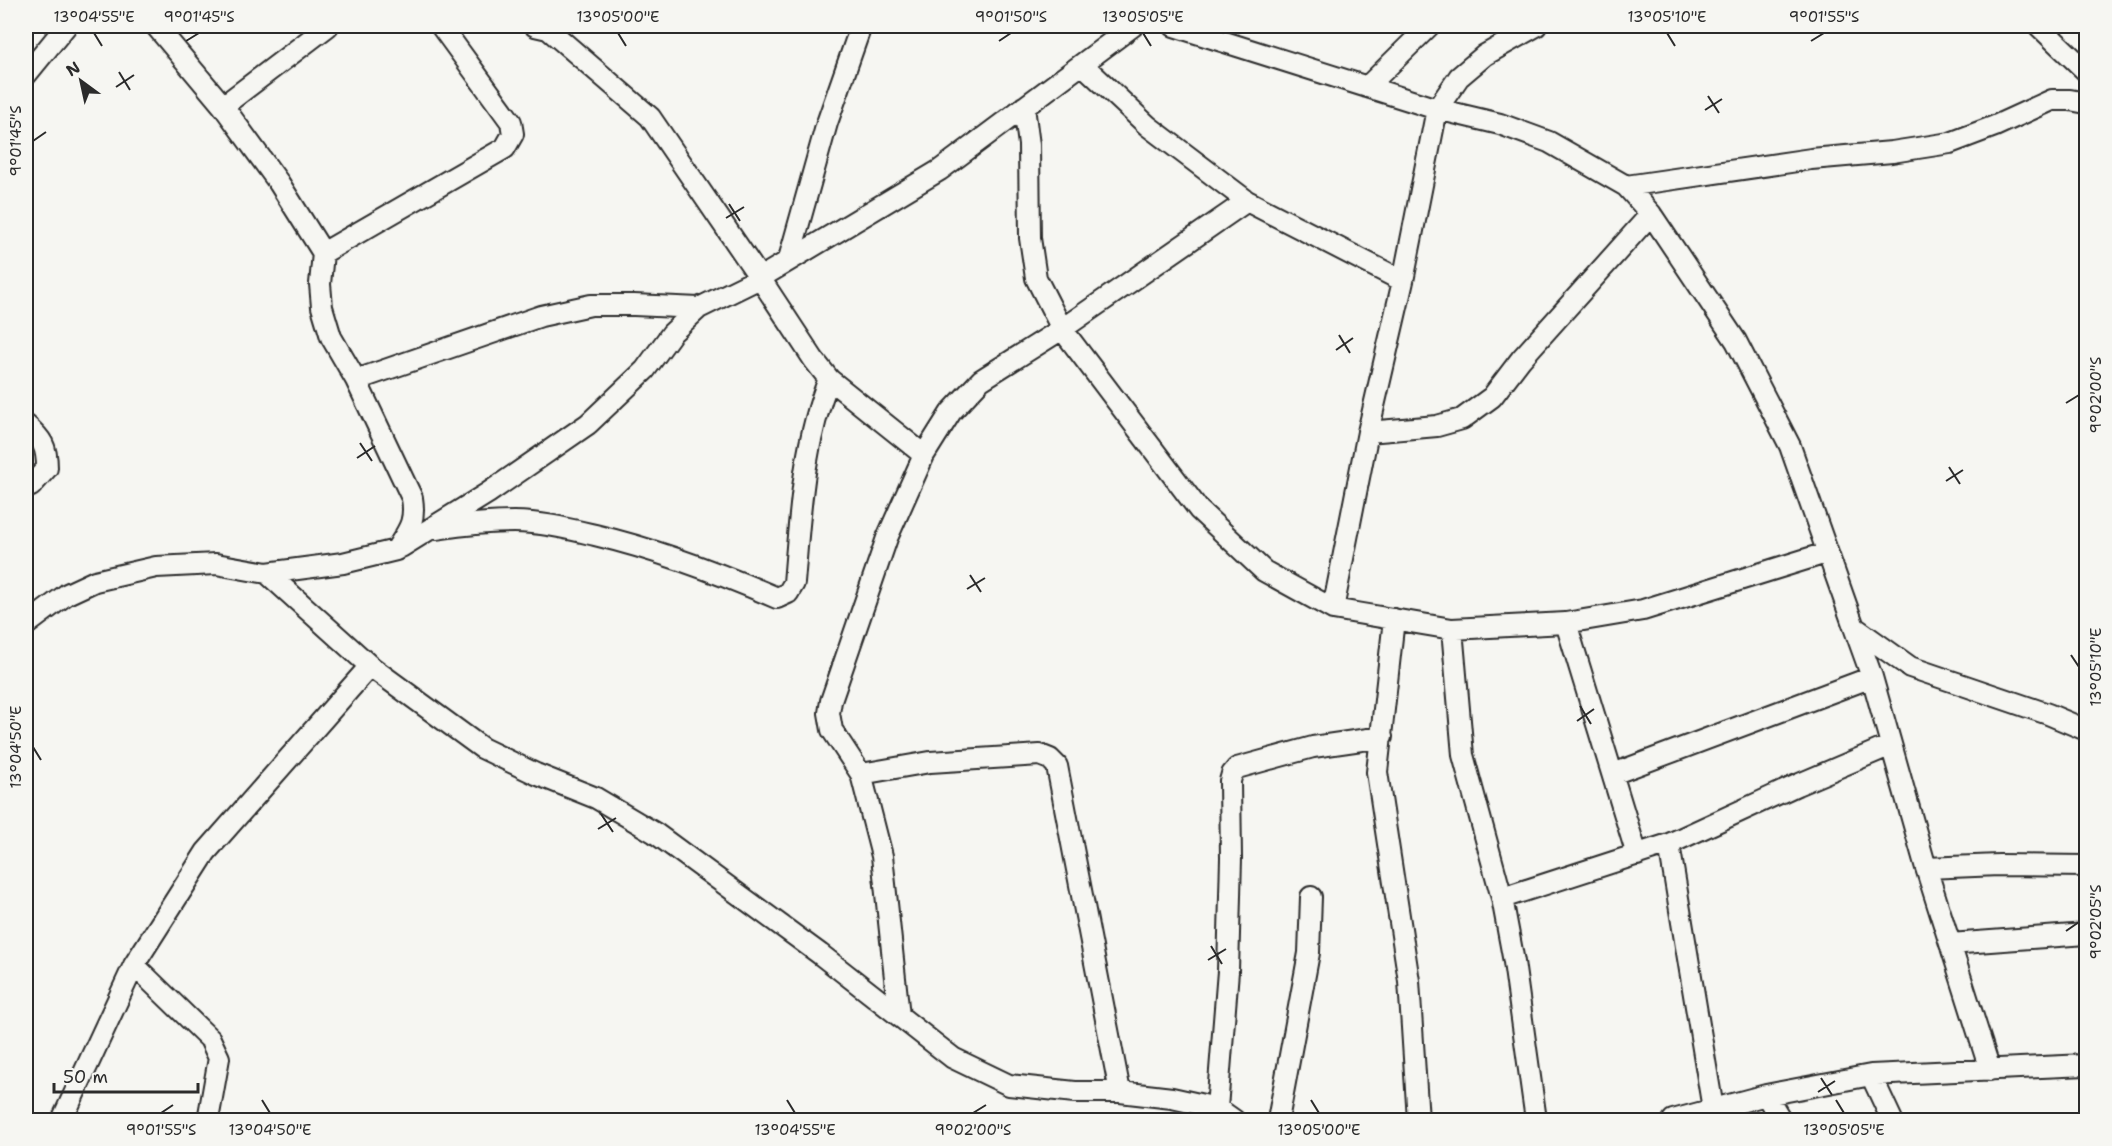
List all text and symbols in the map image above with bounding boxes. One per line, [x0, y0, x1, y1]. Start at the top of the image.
text: 13°04'55"E [53, 7, 135, 27]
text: 9°01'45"S [163, 7, 235, 27]
text: 13°05'00"E [576, 7, 660, 27]
text: 9°01'50"S [975, 7, 1047, 27]
text: 13°05'05"E [1102, 7, 1184, 27]
text: 13°05'10"E [1628, 7, 1706, 27]
text: 9°01'55"S [1789, 7, 1859, 27]
north arrow [51, 51, 111, 111]
text: N [62, 57, 84, 81]
text: 9°01'45"S [6, 105, 26, 177]
text: 9°02'00"S [2086, 357, 2106, 433]
text: 13°05'10"E [2086, 628, 2106, 706]
text: 13°04'50"E [6, 706, 26, 788]
text: 9°02'05"S [2086, 884, 2106, 960]
scale bar [54, 1056, 198, 1094]
text: 50 m [63, 1065, 108, 1089]
text: 9°01'55"S [126, 1120, 196, 1140]
text: 13°04'50"E [229, 1120, 311, 1140]
text: 13°04'55"E [754, 1120, 836, 1140]
text: 9°02'00"S [935, 1120, 1011, 1140]
text: 13°05'00"E [1277, 1120, 1361, 1140]
text: 13°05'05"E [1803, 1120, 1885, 1140]

